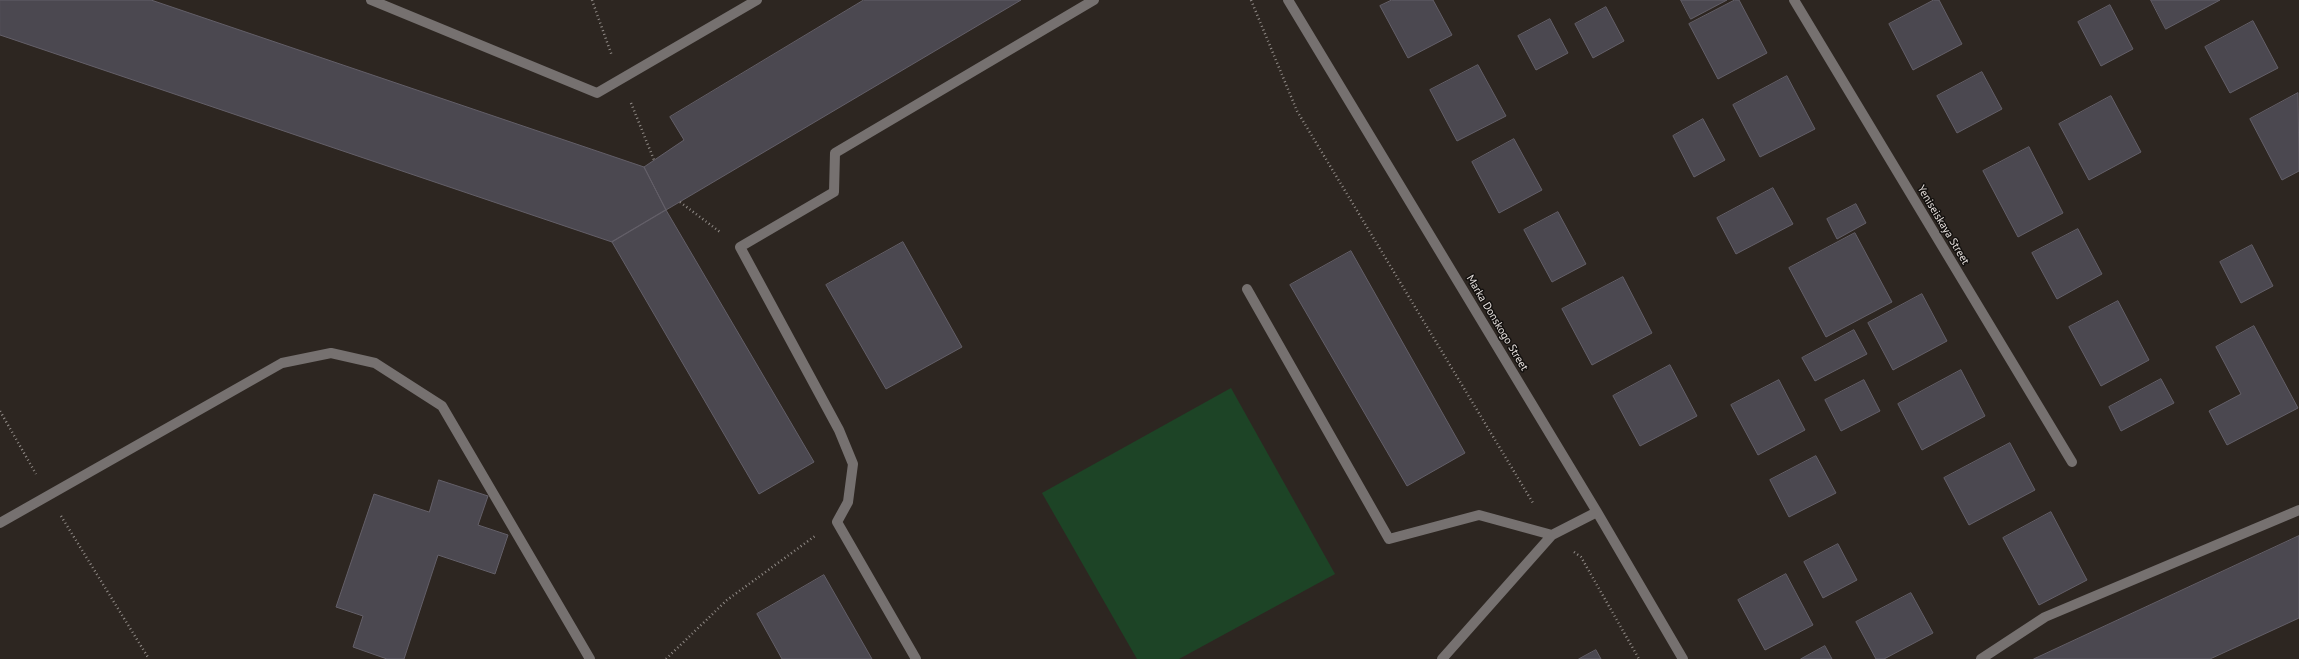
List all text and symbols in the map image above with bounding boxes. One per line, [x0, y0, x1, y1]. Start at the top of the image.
street label: Yeniseiskaya Street [1914, 183, 1972, 267]
street label: Marka Donskogo Street [1463, 273, 1531, 373]

